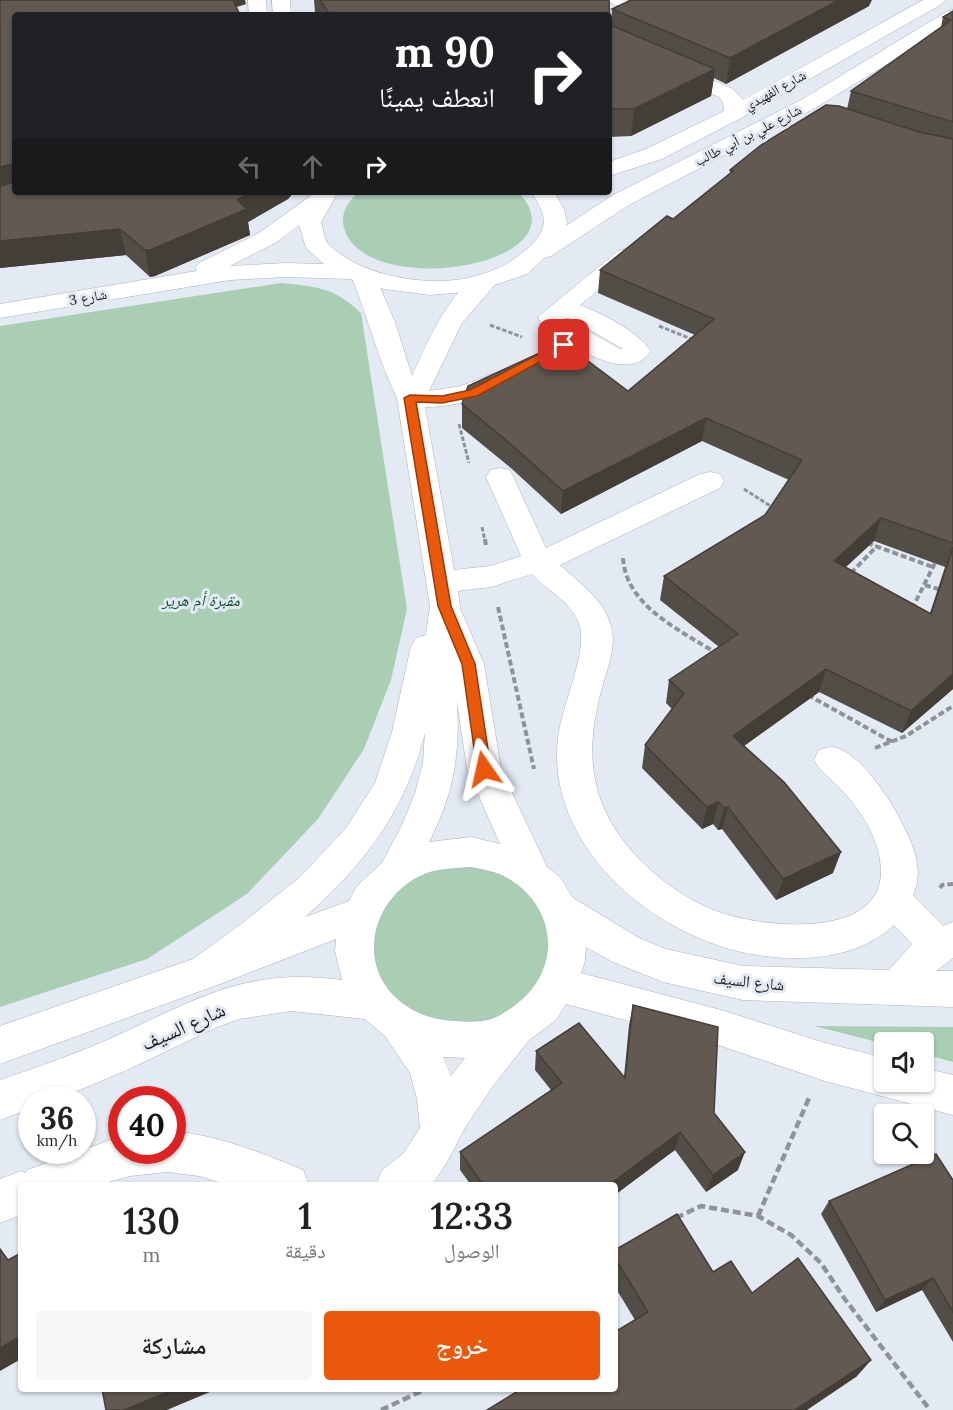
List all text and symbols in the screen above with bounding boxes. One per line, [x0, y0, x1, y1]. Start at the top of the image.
text: 90 m [394, 25, 495, 79]
icon: right [516, 36, 594, 114]
street label: شارع الفهيدي [741, 66, 810, 117]
text: انعطف يمينًا [379, 80, 495, 114]
street label: شارع علي بن أبي طالب [692, 100, 806, 172]
icon: left [233, 150, 266, 183]
icon: ahead [296, 150, 329, 183]
icon: right [359, 150, 392, 183]
street label: شارع 3 [68, 285, 109, 310]
pin [538, 319, 589, 370]
icon: arrive [547, 328, 580, 361]
park label: مقبرة أم هرير [161, 590, 241, 611]
position arrow [452, 737, 516, 801]
street label: شارع السيف [712, 967, 785, 996]
street label: شارع السيف [137, 996, 229, 1056]
map controls [874, 1032, 934, 1164]
button: sound [874, 1032, 934, 1092]
speed limit sign: 40 [108, 1086, 186, 1164]
text: 36 [40, 1099, 74, 1137]
button: search [874, 1104, 934, 1164]
text: km/h [37, 1131, 77, 1150]
text: 1 [298, 1193, 312, 1239]
text: 12:33 [430, 1193, 513, 1239]
text: 130 [123, 1198, 180, 1244]
text: دقيقة [285, 1238, 326, 1263]
text: الوصول [444, 1238, 499, 1263]
text: m [143, 1242, 160, 1267]
button: مشاركة [36, 1311, 312, 1380]
button: خروج [324, 1311, 600, 1380]

